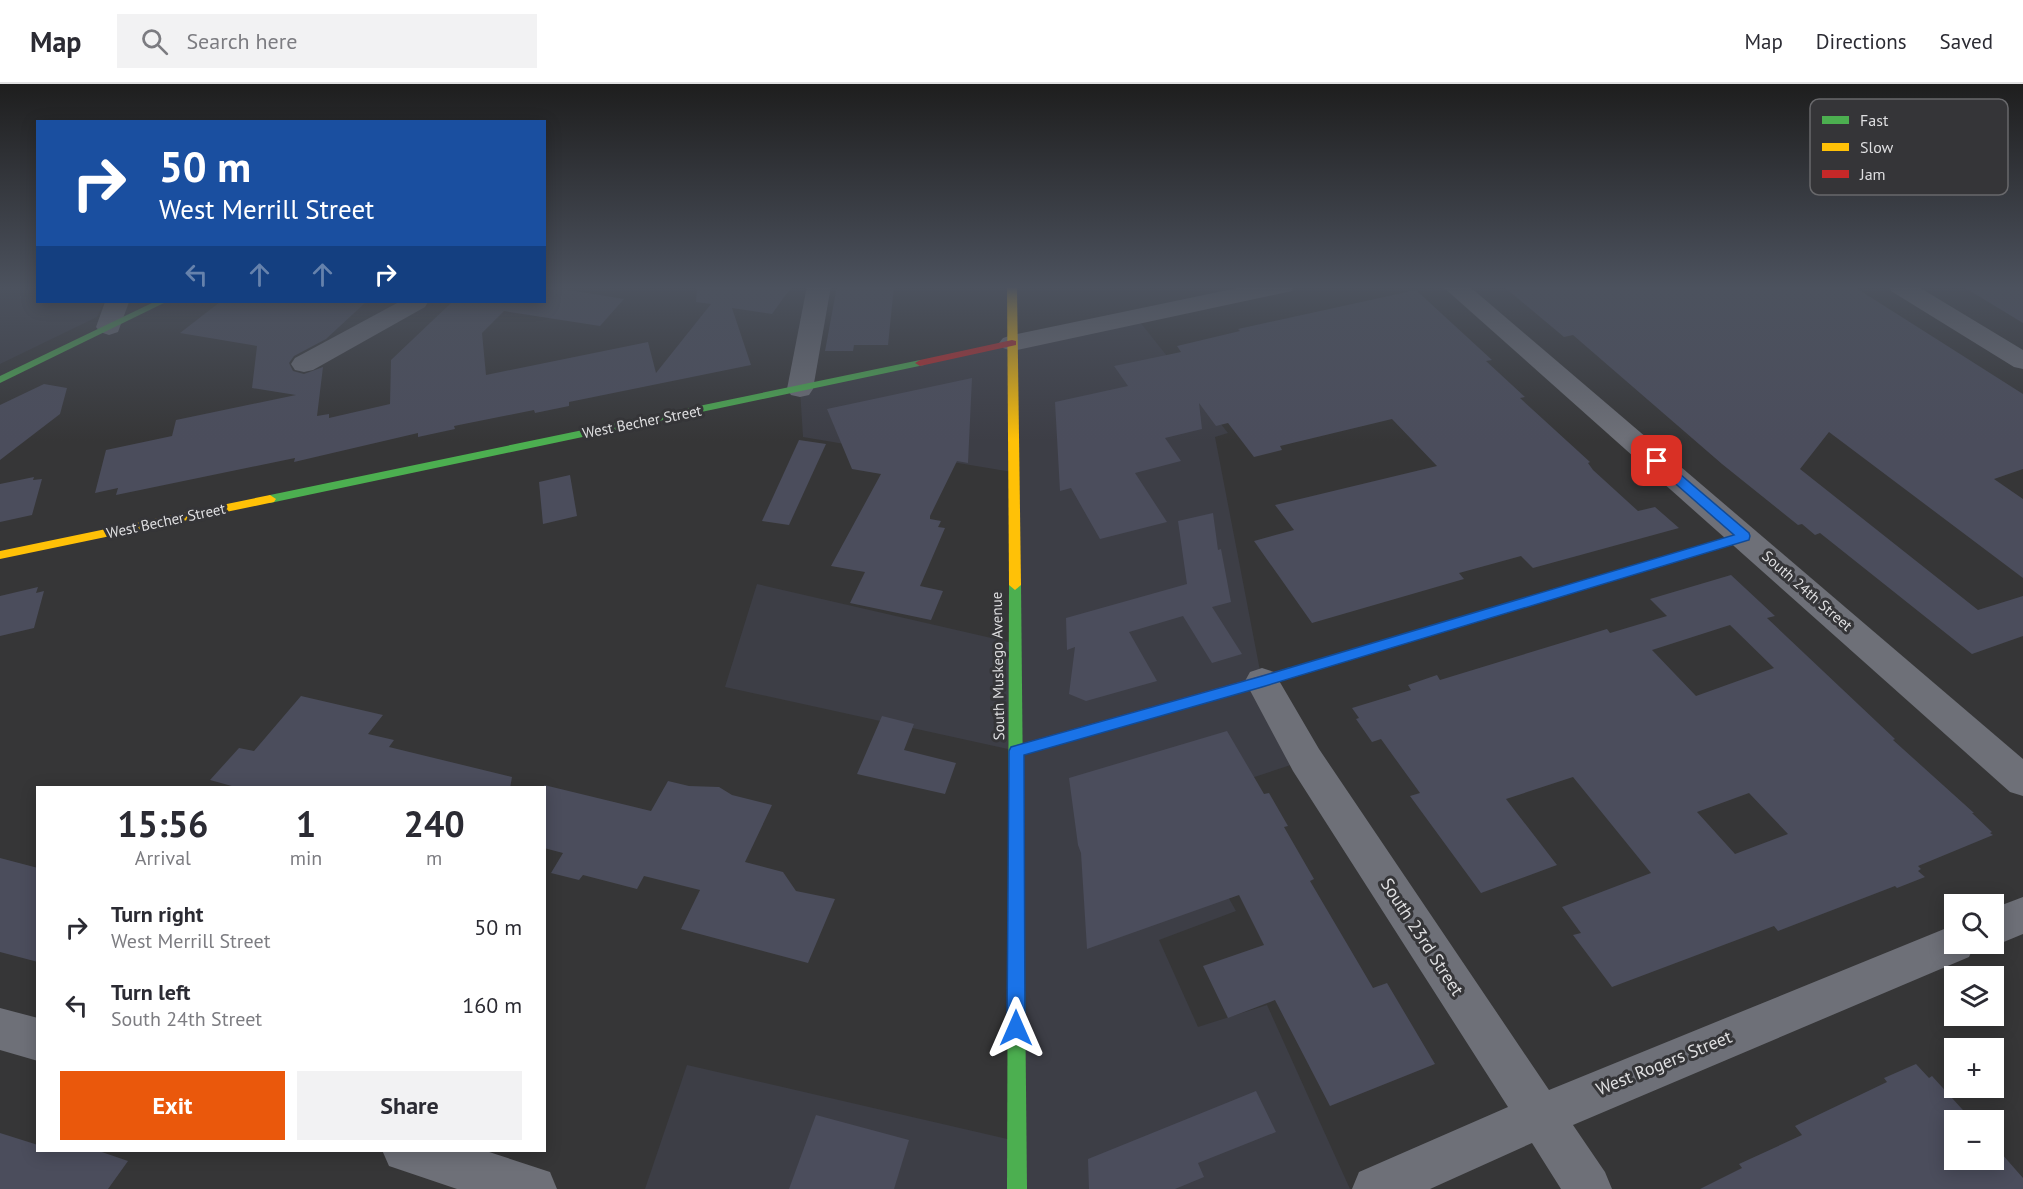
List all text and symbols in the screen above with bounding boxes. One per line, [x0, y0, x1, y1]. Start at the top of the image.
search box [117, 14, 537, 68]
text: Map [30, 23, 81, 60]
icon: search [138, 25, 171, 58]
text: Search here [186, 27, 297, 55]
text: Map [1744, 28, 1783, 55]
text: Directions [1816, 28, 1907, 55]
text: Saved [1940, 28, 1993, 55]
legend [1810, 99, 2008, 195]
text: Fast [1860, 110, 1889, 130]
text: Slow [1860, 137, 1894, 157]
text: 50 m [159, 139, 251, 194]
icon: right [60, 144, 138, 222]
text: Jam [1859, 164, 1886, 184]
text: West Merrill Street [159, 192, 374, 226]
icon: left [180, 258, 213, 291]
icon: ahead [243, 258, 276, 291]
icon: ahead [306, 258, 339, 291]
icon: right [369, 258, 402, 291]
street label: West Becher Street [581, 401, 703, 442]
pin [1631, 435, 1682, 486]
icon: arrive [1640, 444, 1673, 477]
street label: West Becher Street [105, 499, 227, 542]
street label: South 24th Street [1758, 546, 1856, 635]
street label: South Muskego Avenue [987, 592, 1008, 740]
text: 15:56 [117, 800, 209, 847]
text: 1 [296, 800, 316, 847]
text: 240 [404, 800, 465, 847]
text: Arrival [135, 845, 191, 871]
text: min [290, 845, 322, 871]
text: m [426, 845, 442, 871]
street label: South 23rd Street [1376, 873, 1469, 1000]
map controls [1944, 894, 2004, 1170]
button: search [1944, 894, 2004, 954]
text: Turn right [111, 900, 203, 928]
icon: right [60, 911, 93, 944]
text: 50 m [474, 913, 522, 941]
text: West Merrill Street [111, 928, 270, 954]
button: layers [1944, 966, 2004, 1026]
text: Turn left [111, 978, 191, 1006]
icon: left [60, 989, 93, 1022]
text: 160 m [462, 991, 522, 1019]
position arrow [984, 996, 1048, 1060]
text: South 24th Street [111, 1006, 262, 1032]
street label: West Rogers Street [1592, 1025, 1735, 1100]
button: + [1944, 1038, 2004, 1098]
button: Exit [60, 1071, 285, 1140]
button: Share [297, 1071, 522, 1140]
button: − [1944, 1110, 2004, 1170]

